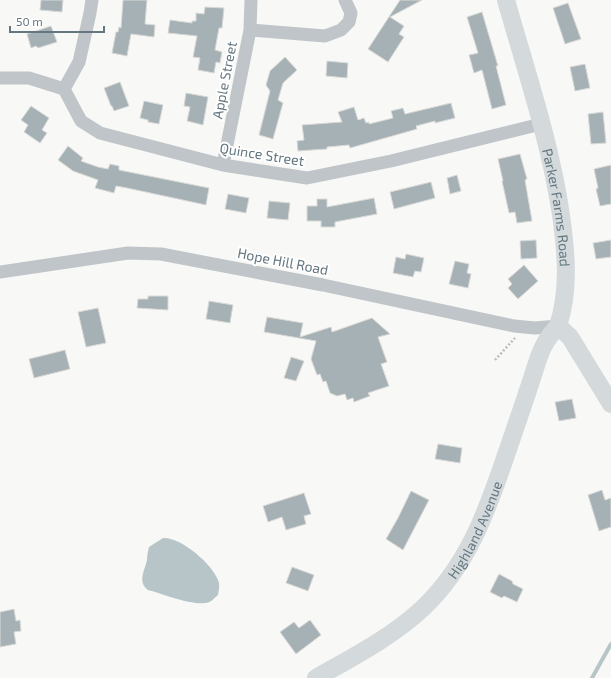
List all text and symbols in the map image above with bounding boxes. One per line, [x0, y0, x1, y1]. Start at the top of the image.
scale bar [10, 8, 104, 34]
text: 50 m [16, 14, 43, 28]
street label: Apple Street [208, 40, 240, 120]
street label: Quince Street [219, 139, 305, 169]
street label: Parker Farms Road [540, 146, 574, 267]
street label: Hope Hill Road [236, 244, 330, 278]
street label: Highland Avenue [443, 479, 505, 582]

